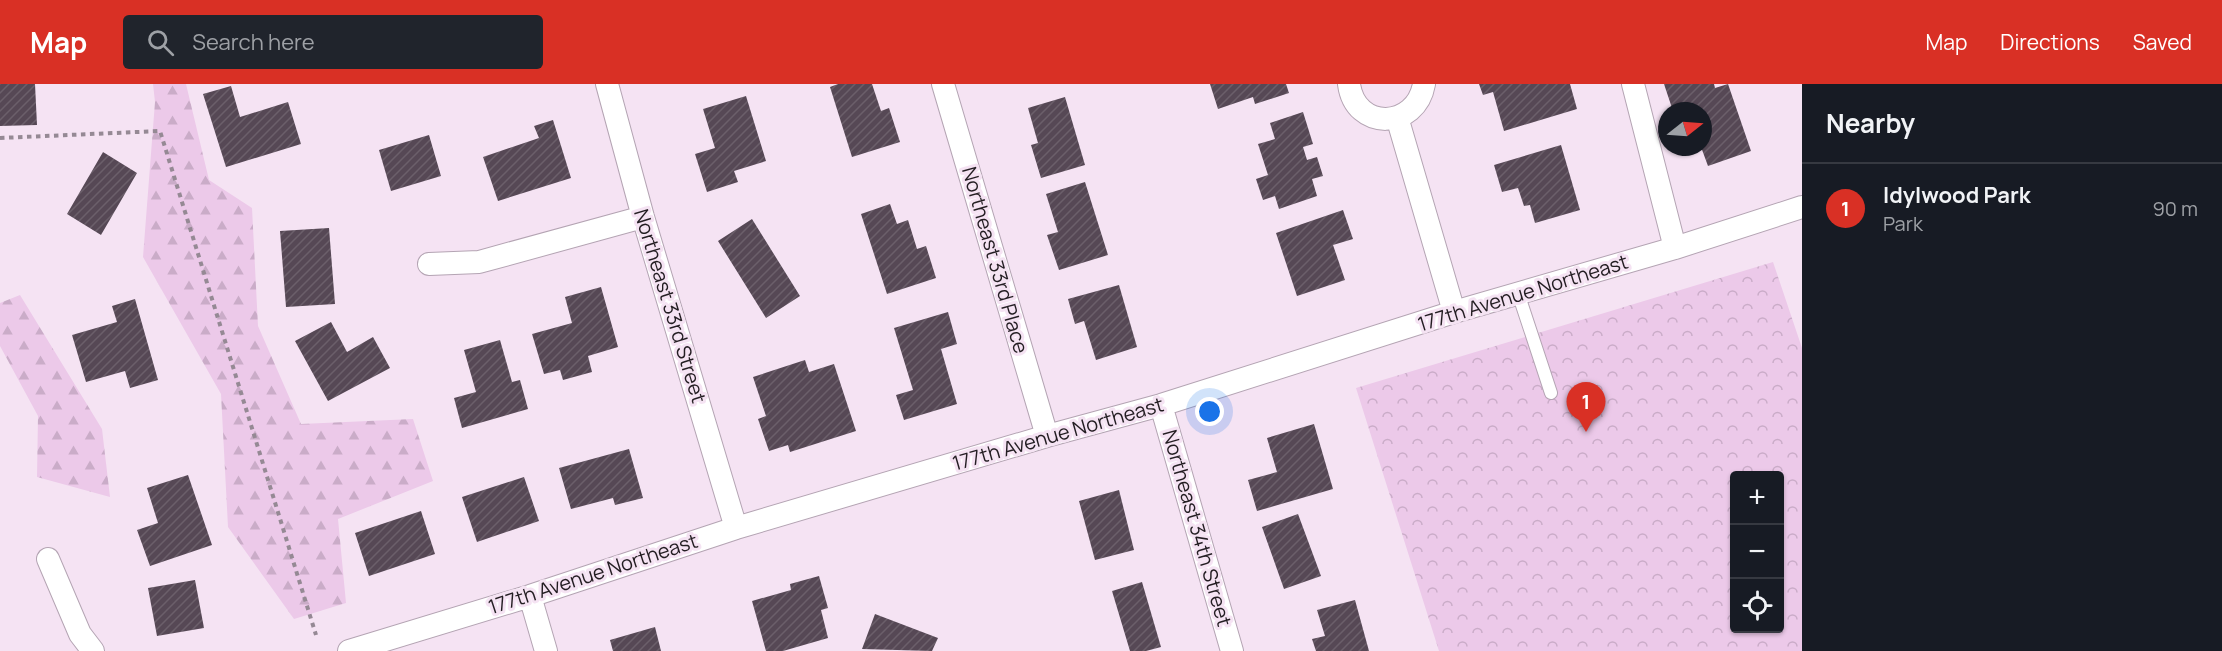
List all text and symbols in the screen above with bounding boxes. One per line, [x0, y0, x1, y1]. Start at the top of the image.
search box [123, 15, 543, 69]
text: Map [30, 23, 87, 61]
icon: search [144, 26, 177, 59]
text: Search here [192, 27, 315, 57]
text: Map [1926, 28, 1967, 56]
text: Directions [2000, 28, 2100, 56]
text: Saved [2133, 28, 2192, 56]
north arrow [1658, 102, 1712, 156]
text: Nearby [1826, 105, 1915, 141]
street label: Northeast 33rd Place [956, 163, 1035, 356]
text: Idylwood Park [1883, 180, 2031, 210]
text: 1 [1841, 195, 1850, 222]
text: 90 m [2152, 195, 2198, 222]
street label: Northeast 33rd Street [628, 206, 713, 406]
text: Park [1883, 210, 1923, 237]
street label: 177th Avenue Northeast [1414, 248, 1631, 337]
pin: 1 [1566, 382, 1606, 432]
street label: 177th Avenue Northeast [949, 390, 1167, 477]
your location [1195, 397, 1224, 426]
street label: Northeast 34th Street [1156, 426, 1238, 629]
map controls [1730, 471, 1784, 633]
button: + [1730, 471, 1784, 525]
button: − [1730, 525, 1784, 579]
street label: 177th Avenue Northeast [485, 527, 701, 620]
button: locate [1730, 579, 1784, 633]

